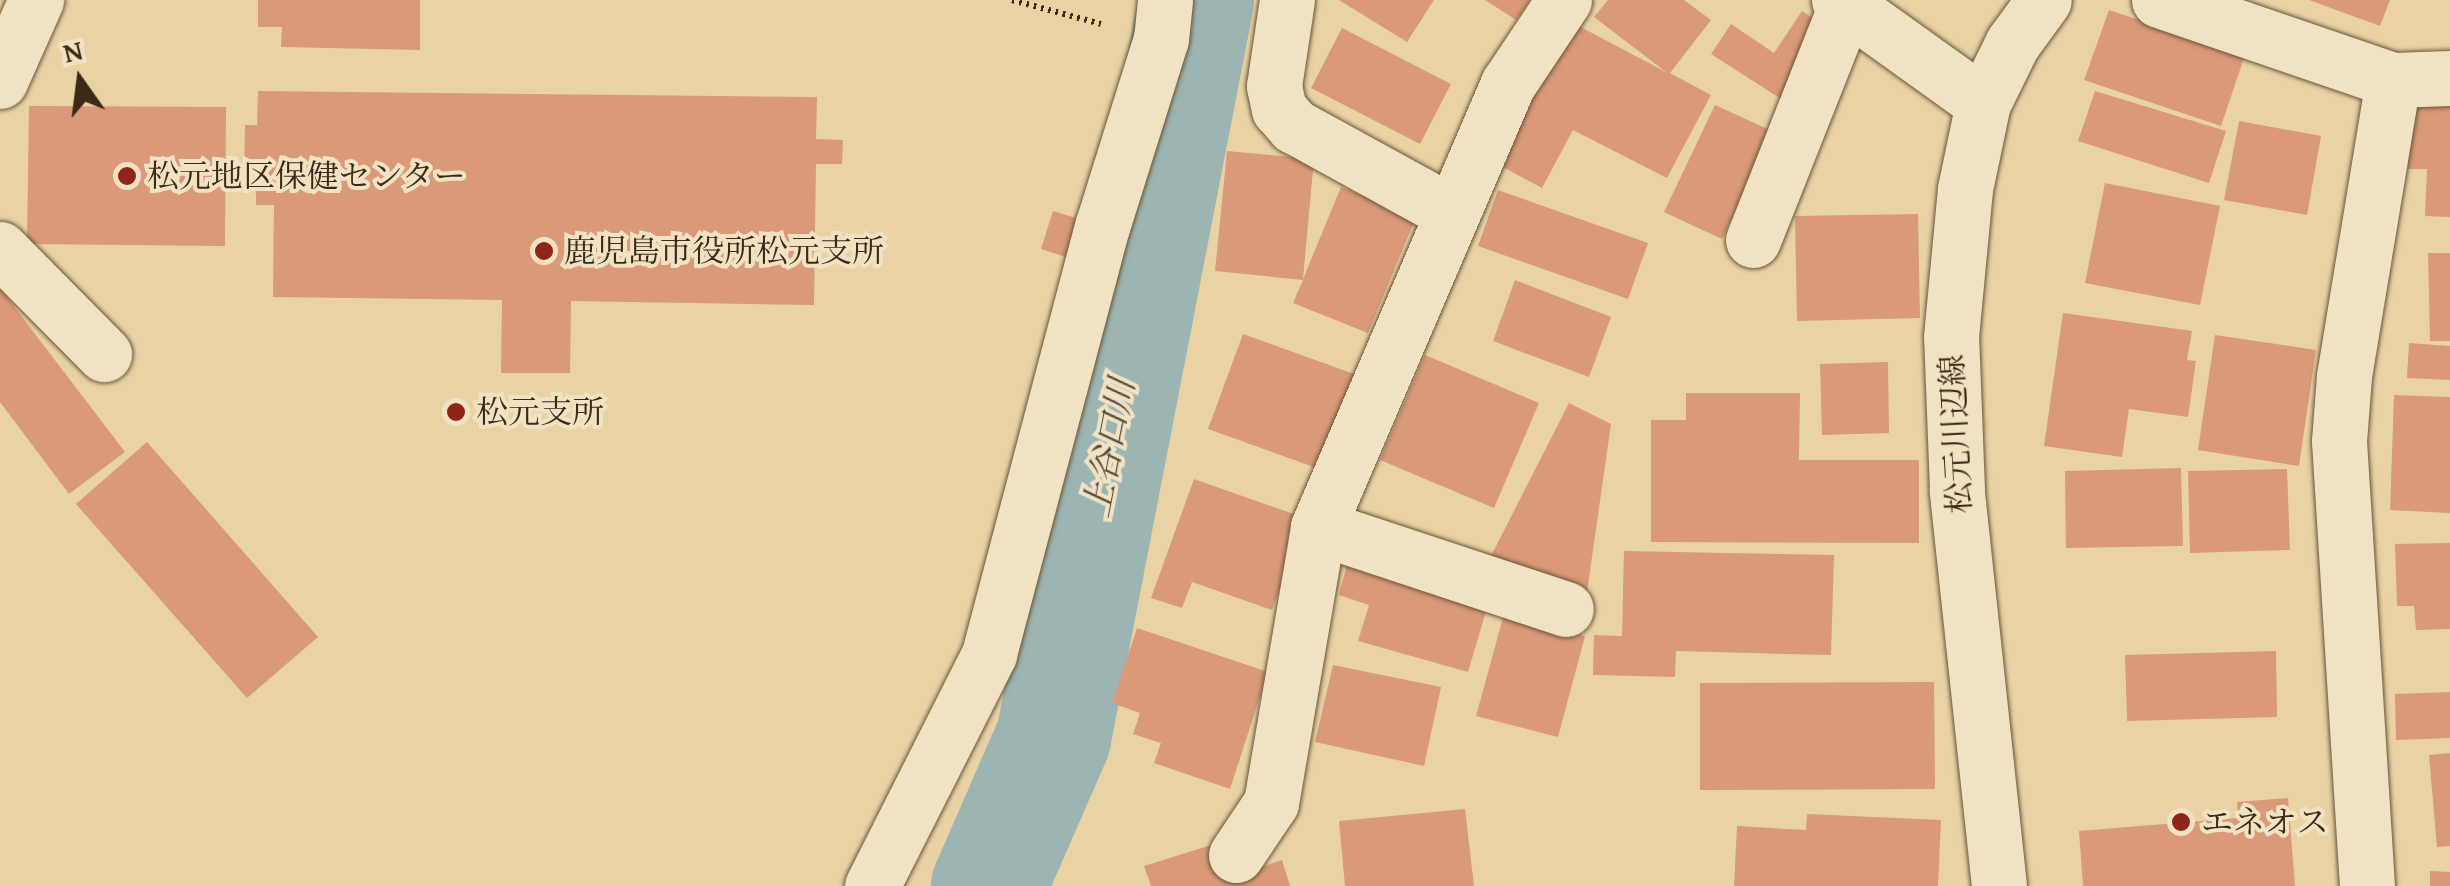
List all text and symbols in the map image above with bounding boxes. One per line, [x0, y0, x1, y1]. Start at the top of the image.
text: N [59, 28, 87, 73]
north arrow [30, 30, 130, 130]
place label: 松元地区保健センター [147, 157, 467, 195]
marker: 松元地区保健センター [116, 165, 138, 187]
place label: 鹿児島市役所松元支所 [564, 232, 884, 270]
marker: 鹿児島市役所松元支所 [533, 240, 555, 262]
street label: 松元川辺線 [1933, 353, 1979, 515]
water label: 上谷口川 [1075, 375, 1143, 521]
place label: 松元支所 [476, 393, 604, 431]
marker: 松元支所 [445, 401, 467, 423]
place label: エネオス [2201, 803, 2329, 841]
marker: エネオス [2170, 811, 2192, 833]

